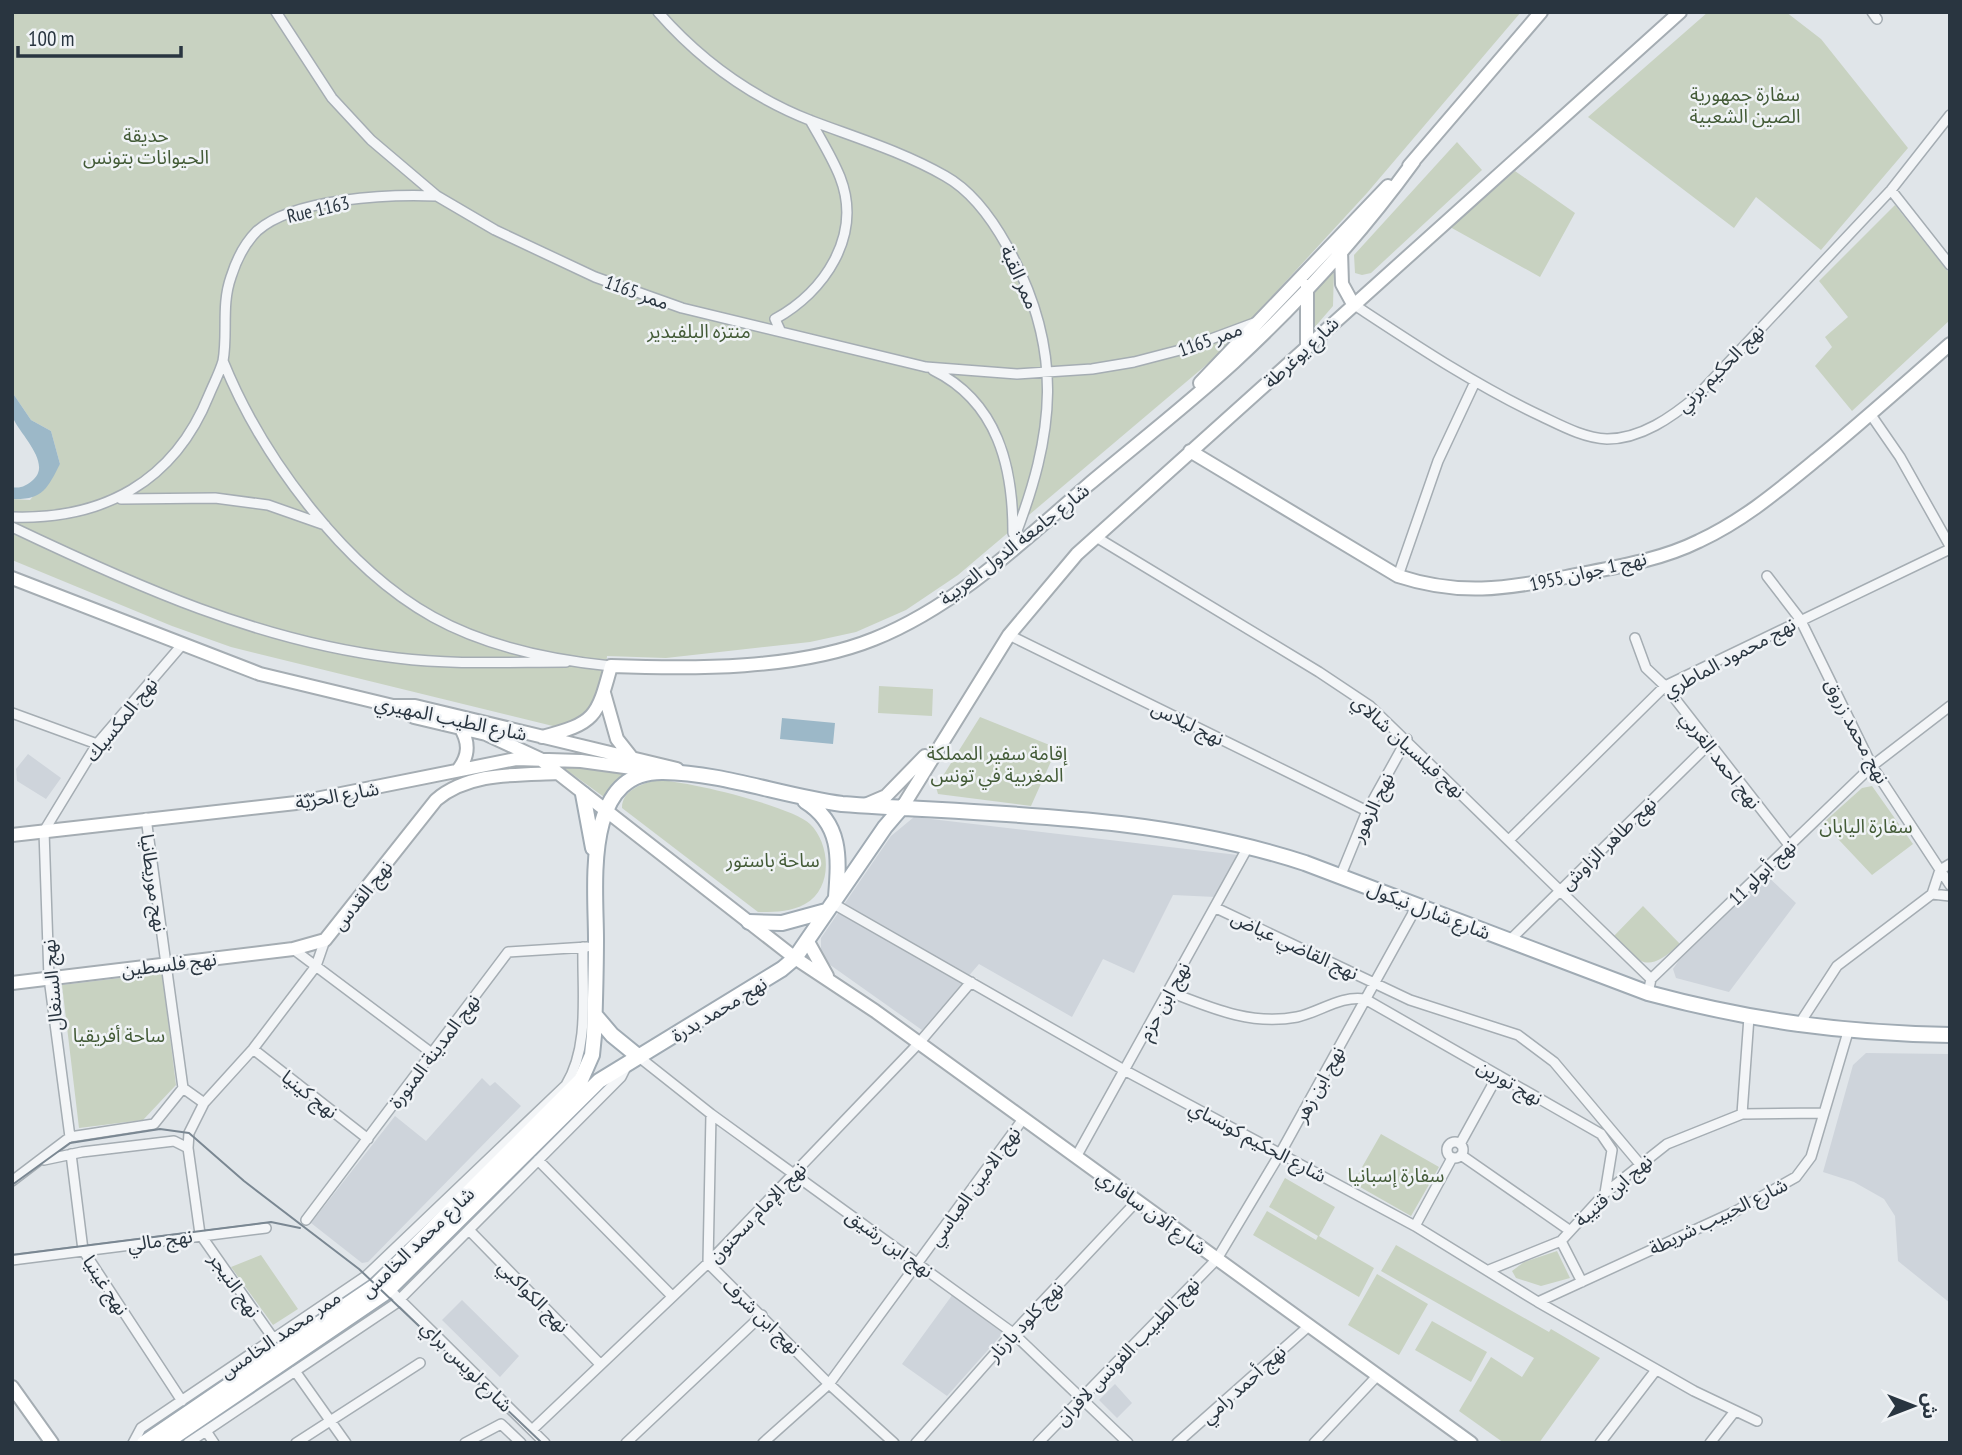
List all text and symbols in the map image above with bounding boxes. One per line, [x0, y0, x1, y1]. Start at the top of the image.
scale bar [18, 14, 180, 58]
text: 100 m [28, 25, 74, 52]
park label: سفارة جمهورية الصين الشعبية [1690, 82, 1800, 128]
park label: حديقة الحيوانات بتونس [83, 123, 209, 169]
street label: Rue 1163 [284, 190, 352, 228]
street label: ممر القبة [995, 241, 1045, 313]
street label: ممر 1165 [602, 269, 672, 315]
street label: شارع يوغرطة [1258, 311, 1345, 394]
street label: ممر 1165 [1175, 316, 1245, 362]
park label: منتزه البلفيدير [646, 319, 751, 343]
street label: نهج الحكيم برني [1671, 319, 1772, 420]
street label: شارع جامعة الدول العربية [934, 478, 1095, 612]
street label: نهج 1 جوان 1955 [1527, 546, 1650, 599]
street label: نهج محمود الماطري [1658, 612, 1801, 705]
street label: نهج المكسيك [80, 672, 165, 768]
street label: نهج محمد زروق [1817, 674, 1895, 789]
street label: نهج فيلسيان شالاي [1345, 689, 1471, 806]
street label: شارع الطيب المهيري [372, 690, 529, 749]
street label: نهج ليلاس [1147, 695, 1228, 753]
street label: نهج احمد الغربي [1673, 706, 1767, 816]
park label: إقامة سفير المملكة المغربية في تونس [927, 741, 1068, 790]
street label: نهج الزهور [1345, 768, 1402, 848]
street label: شارع الحرّيّة [293, 776, 381, 816]
street label: نهج طاهر الزاوش [1555, 791, 1663, 897]
park label: سفارة اليابان [1819, 814, 1913, 838]
street label: نهج موريطانيا [132, 832, 173, 934]
street label: نهج أبولو 11 [1723, 834, 1803, 912]
park label: ساحة باستور [725, 848, 820, 872]
street label: نهج القدس [327, 855, 400, 937]
street label: شارع شارل نيكول [1363, 876, 1494, 946]
street label: نهج القاضي عياض [1226, 905, 1362, 988]
street label: نهج السنغال [36, 938, 71, 1032]
street label: نهج فلسطين [120, 946, 218, 985]
street label: نهج ابن حزم [1133, 958, 1198, 1046]
street label: نهج محمد بدرة [667, 971, 773, 1050]
street label: نهج المدينة المنورة [383, 989, 487, 1115]
park label: ساحة أفريقيا [73, 1023, 165, 1047]
street label: نهج ابن زهر [1288, 1042, 1352, 1129]
street label: نهج تورين [1471, 1054, 1547, 1113]
street label: نهج كينيا [275, 1064, 343, 1126]
street label: شارع الحكيم كونساي [1184, 1095, 1331, 1190]
street label: نهج الامين العباسي [923, 1122, 1028, 1252]
street label: نهج ابن قتيبة [1569, 1149, 1659, 1234]
street label: نهج الإمام سحنون [703, 1157, 813, 1270]
park label: سفارة إسبانيا [1348, 1163, 1444, 1188]
street label: شارع آلان سافاري [1091, 1164, 1211, 1263]
street label: شارع الحبيب شريطة [1645, 1172, 1792, 1262]
street label: شارع محمد الخامس [355, 1181, 480, 1304]
street label: نهج ابن رشيق [840, 1203, 938, 1285]
street label: نهج مالي [126, 1224, 195, 1260]
street label: نهج النيجر [201, 1247, 266, 1324]
street label: نهج غينيا [75, 1250, 134, 1321]
street label: نهج الكواكبي [491, 1255, 575, 1340]
street label: نهج الطبيب الفونس لافران [1050, 1272, 1206, 1433]
street label: نهج ابن شرف [716, 1273, 806, 1361]
street label: نهج كلود بارنار [981, 1276, 1071, 1369]
street label: ممر محمد الخامس [215, 1285, 345, 1383]
street label: شارع لويس براي [414, 1315, 518, 1419]
street label: نهج أحمد رامي [1195, 1339, 1293, 1431]
north arrow [1878, 1371, 1948, 1441]
text: ش [1918, 1393, 1942, 1419]

